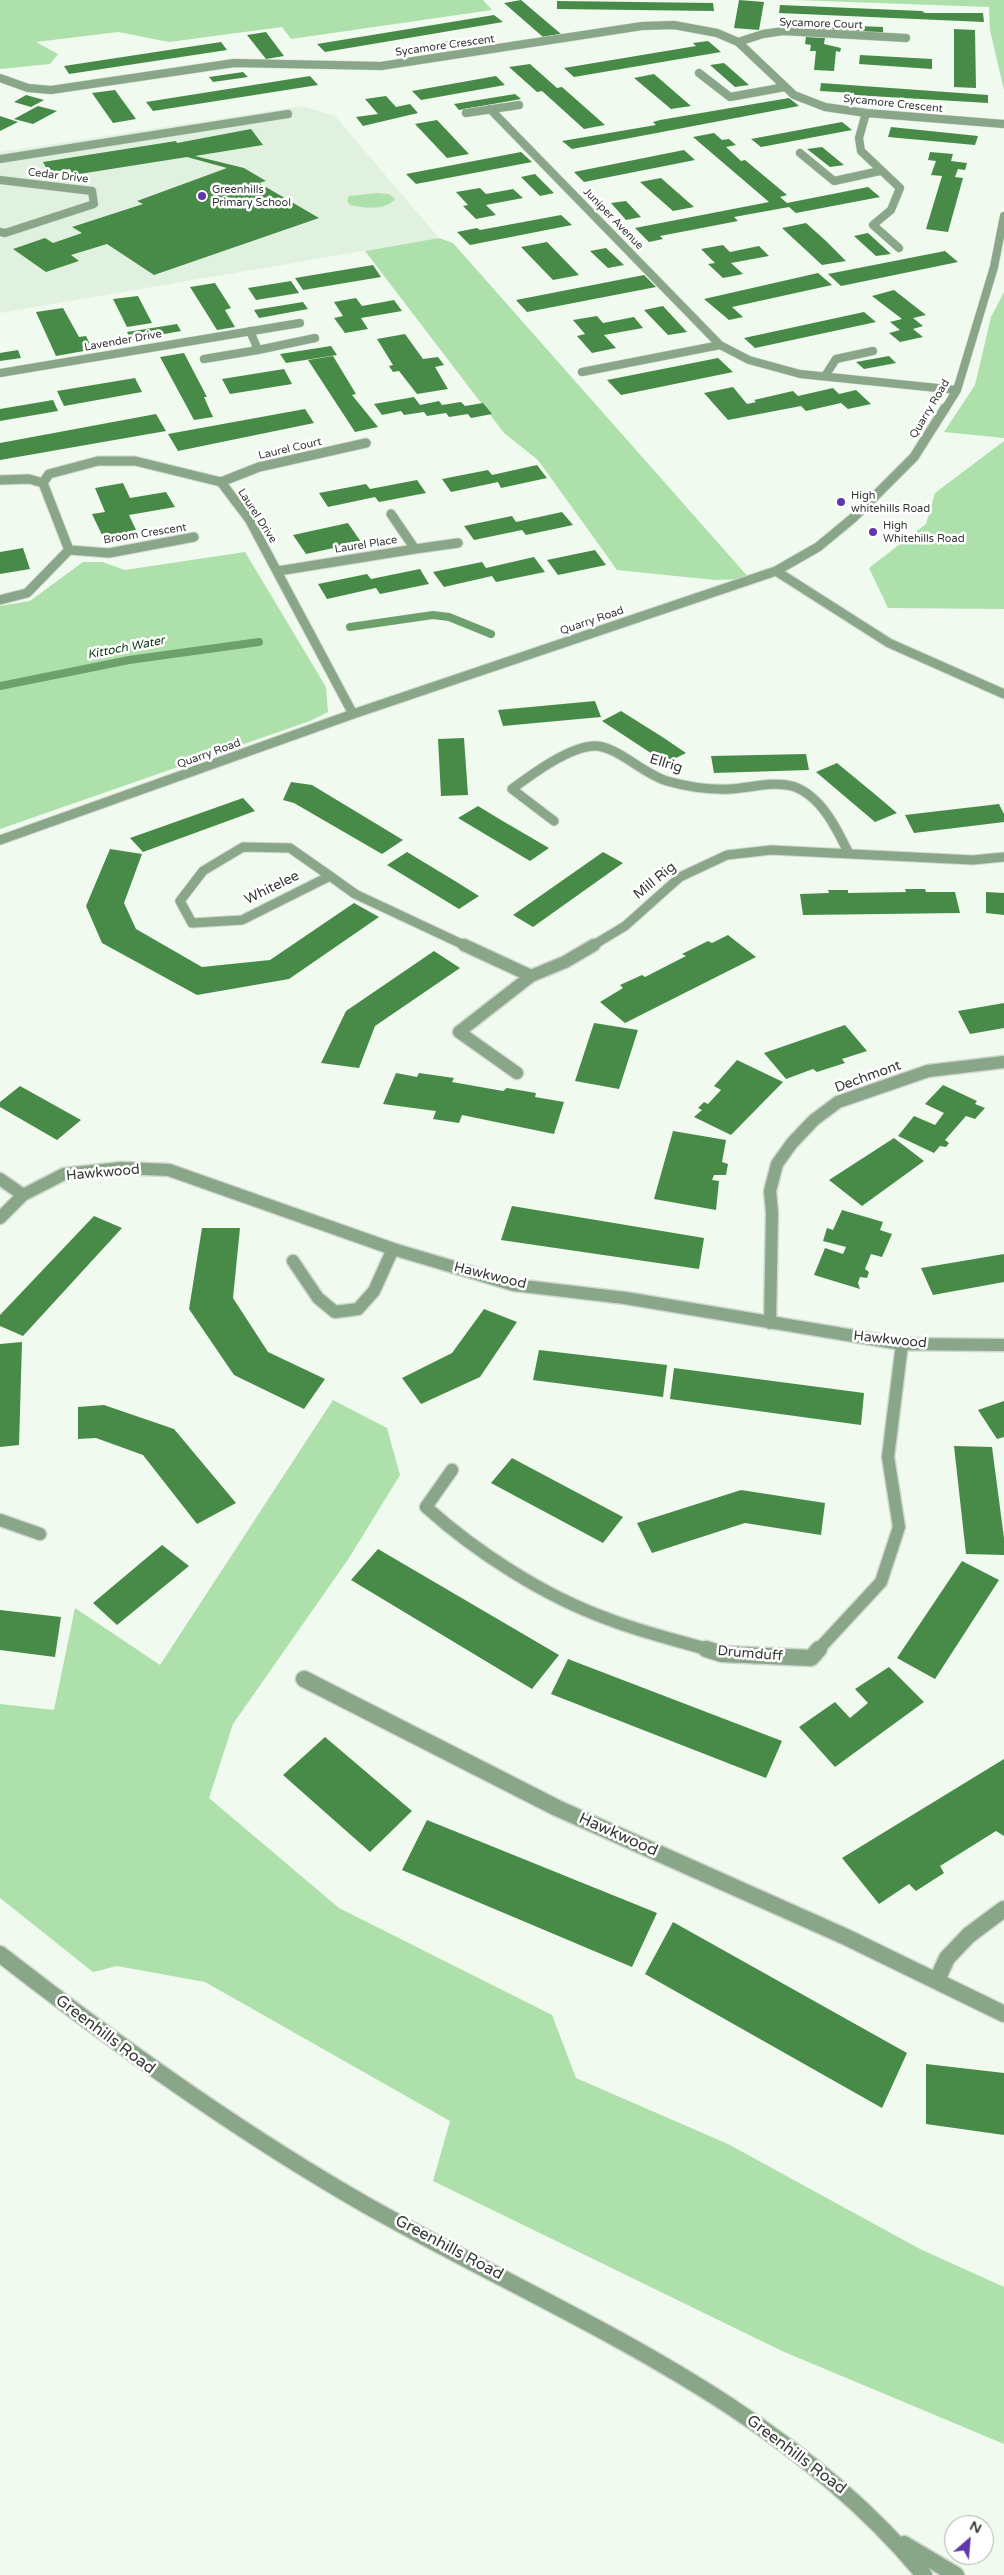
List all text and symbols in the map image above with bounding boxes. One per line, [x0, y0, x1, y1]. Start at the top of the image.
street label: Sycamore Court [779, 16, 863, 32]
street label: Sycamore Crescent [394, 32, 496, 60]
street label: Sycamore Crescent [843, 92, 943, 116]
street label: Cedar Drive [27, 166, 89, 186]
place label: Greenhills Primary School [212, 183, 291, 209]
street label: Juniper Avenue [580, 185, 646, 253]
marker: Greenhills Primary School [196, 190, 208, 202]
street label: Lavender Drive [83, 328, 163, 354]
street label: Quarry Road [907, 377, 953, 441]
street label: Laurel Court [257, 435, 323, 463]
street label: Laurel Drive [235, 486, 279, 546]
place label: High whitehills Road [851, 489, 930, 515]
marker: High whitehills Road [835, 496, 847, 508]
place label: High Whitehills Road [883, 519, 965, 545]
street label: Broom Crescent [103, 521, 187, 547]
marker: High Whitehills Road [867, 526, 879, 538]
street label: Laurel Place [334, 534, 398, 556]
street label: Quarry Road [558, 604, 626, 638]
water label: Kittoch Water [86, 633, 166, 663]
street label: Quarry Road [175, 736, 243, 772]
street label: Ellrig [647, 751, 685, 777]
street label: Mill Rig [630, 859, 680, 903]
street label: Whitelee [242, 868, 302, 908]
street label: Dechmont [833, 1057, 903, 1097]
street label: Hawkwood [65, 1161, 141, 1185]
street label: Hawkwood [452, 1259, 528, 1293]
street label: Hawkwood [852, 1328, 928, 1352]
street label: Drumduff [717, 1643, 783, 1665]
street label: Hawkwood [576, 1809, 660, 1861]
street label: Greenhills Road [51, 1991, 159, 2079]
street label: Greenhills Road [392, 2211, 506, 2285]
street label: Greenhills Road [742, 2411, 850, 2499]
north arrow [944, 2515, 994, 2565]
text: N [967, 2517, 984, 2537]

